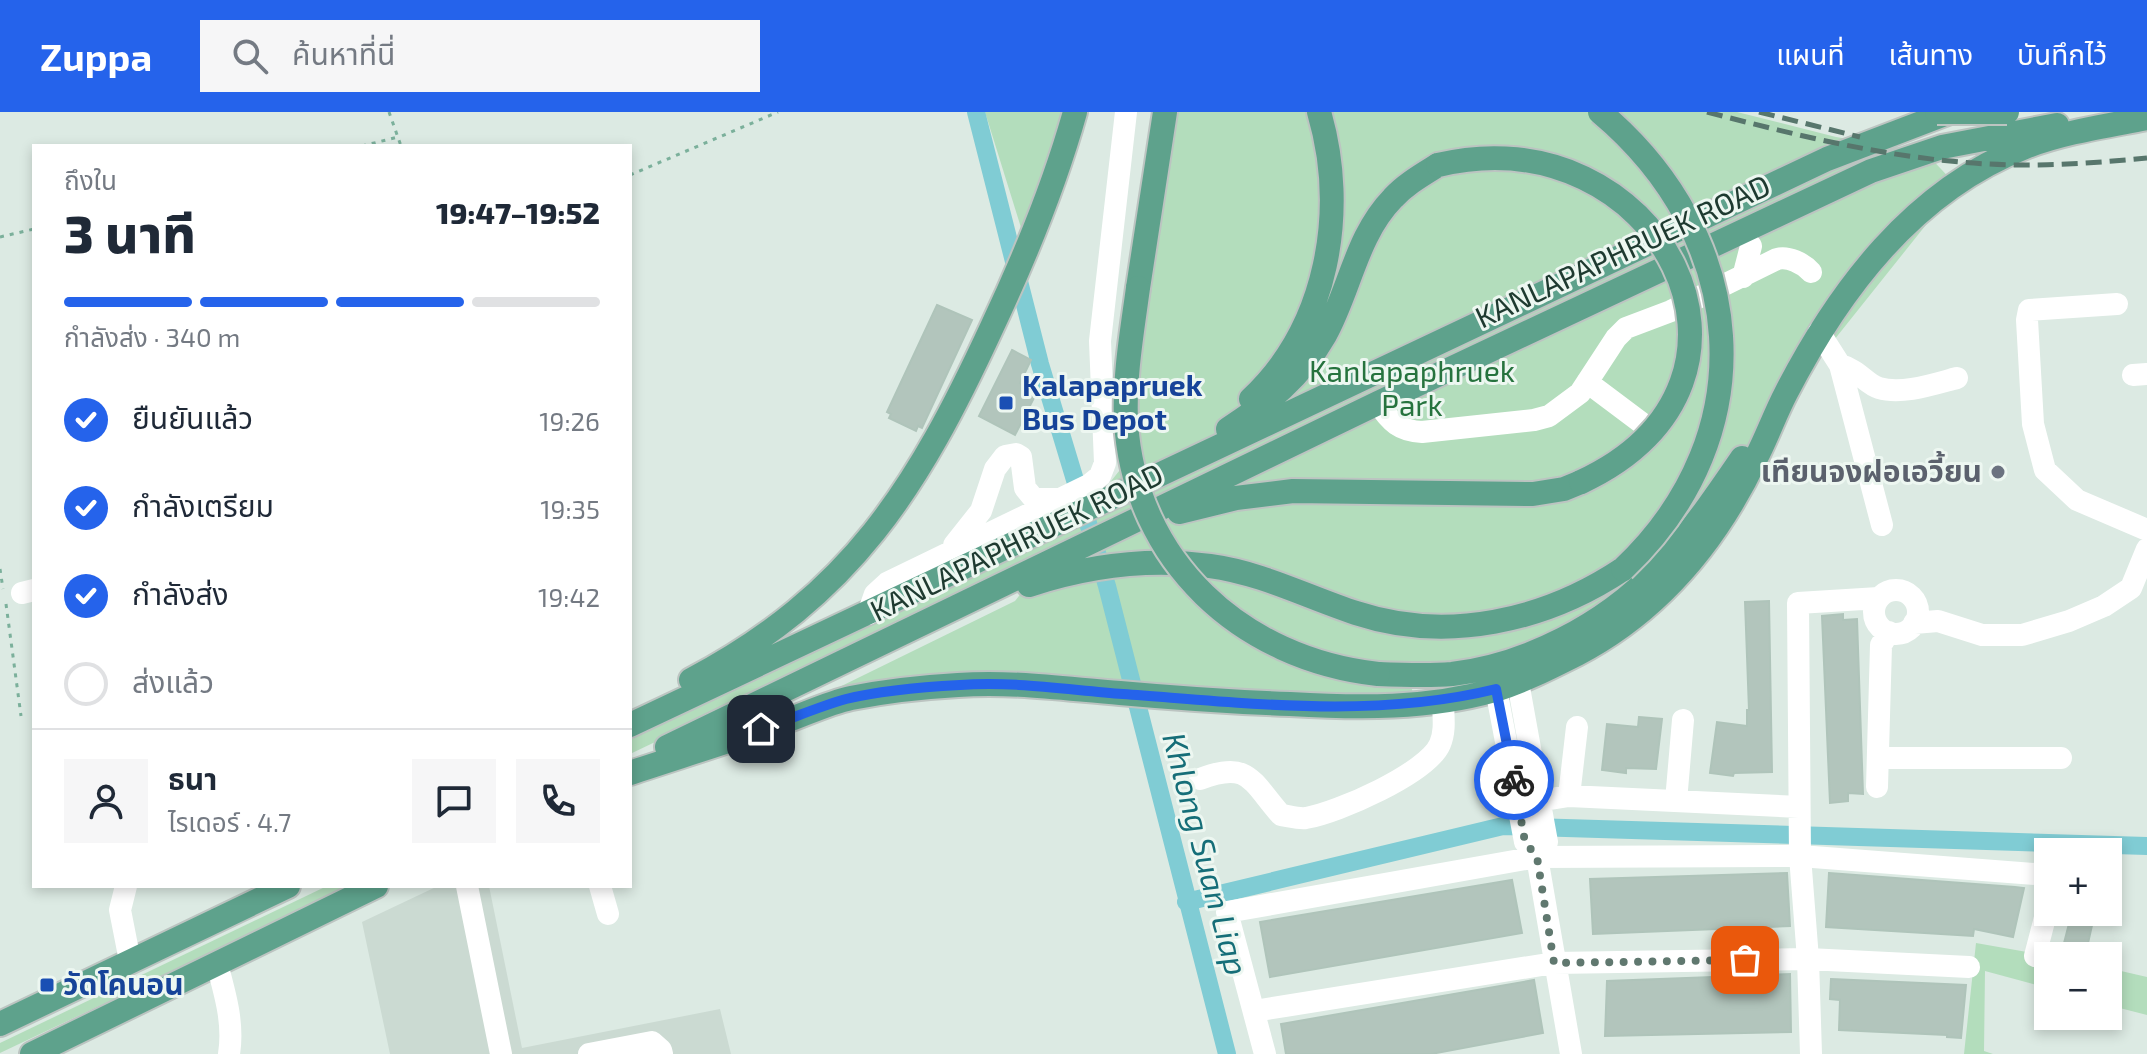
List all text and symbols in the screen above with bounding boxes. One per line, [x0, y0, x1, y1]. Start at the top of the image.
search box [200, 20, 760, 92]
text: Zuppa [40, 33, 152, 79]
icon: search [228, 34, 272, 78]
text: ค้นหาที่นี่ [292, 35, 395, 71]
text: แผนที่ [1776, 37, 1844, 71]
text: เส้นทาง [1888, 37, 1973, 71]
text: บันทึกไว้ [2017, 37, 2107, 71]
text: ถึงใน [64, 164, 117, 195]
street label: KANLAPAPHRUEK ROAD [1469, 166, 1775, 334]
text: 19:47–19:52 [436, 194, 600, 230]
text: 3 นาที [64, 201, 196, 263]
text: กำลังส่ง · 340 m [64, 321, 240, 352]
park label: Kanlapaphruek Park [1309, 352, 1515, 422]
place label: Kalapapruek Bus Depot [1022, 366, 1203, 436]
marker: Kalapapruek Bus Depot [997, 394, 1015, 412]
icon: check [64, 398, 108, 442]
text: ยืนยันแล้ว [132, 399, 253, 435]
text: 19:26 [539, 405, 600, 436]
place label: เทียนจงฝอเอวี้ยน [1761, 450, 1982, 488]
street label: KANLAPAPHRUEK ROAD [864, 455, 1168, 628]
marker: เทียนจงฝอเอวี้ยน [1989, 463, 2007, 481]
icon: check [64, 486, 108, 530]
text: กำลังเตรียม [132, 487, 274, 523]
text: 19:35 [540, 493, 600, 524]
icon: check [64, 574, 108, 618]
text: กำลังส่ง [132, 575, 229, 611]
text: 19:42 [538, 581, 600, 612]
text: ส่งแล้ว [132, 663, 214, 699]
pin [727, 695, 795, 763]
icon: home [739, 707, 783, 751]
water label: Khlong Suan Liap [1155, 728, 1258, 979]
courier [1474, 740, 1554, 820]
icon: bike [1492, 758, 1536, 802]
button: person [64, 759, 148, 843]
button: chat [412, 759, 496, 843]
button: phone [516, 759, 600, 843]
text: ธนา [168, 760, 217, 796]
text: ไรเดอร์ · 4.7 [168, 806, 291, 837]
map controls [2034, 838, 2122, 1030]
button: + [2034, 838, 2122, 926]
pin [1711, 926, 1779, 994]
icon: bag [1723, 938, 1767, 982]
button: − [2034, 942, 2122, 1030]
place label: วัดโคนอน [63, 965, 184, 1001]
marker: วัดโคนอน [38, 976, 56, 994]

